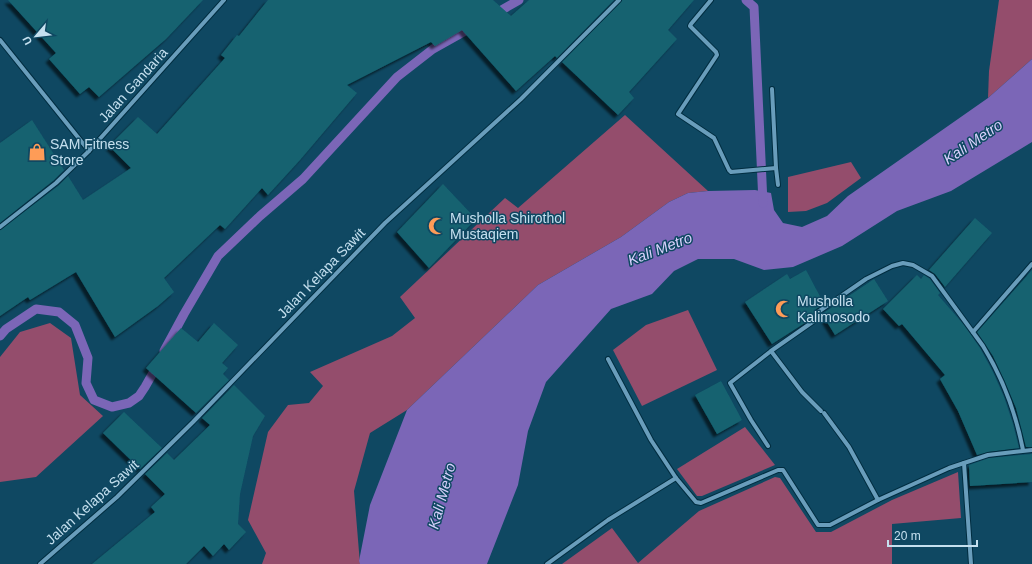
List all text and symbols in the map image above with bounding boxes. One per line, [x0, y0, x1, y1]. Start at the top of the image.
north arrow [16, 16, 56, 56]
text: U [20, 34, 34, 47]
street label: Jalan Gandaria [95, 44, 171, 126]
water label: Kali Metro [940, 116, 1005, 168]
place label: SAM Fitness Store [50, 136, 129, 168]
shop icon: SAM Fitness Store [27, 142, 47, 162]
place label: Musholla Shirothol Mustaqiem [450, 210, 565, 242]
mosque icon: Musholla Shirothol Mustaqiem [427, 216, 447, 236]
street label: Jalan Kelapa Sawit [274, 225, 368, 321]
water label: Kali Metro [625, 228, 694, 269]
place label: Musholla Kalimosodo [797, 293, 870, 325]
mosque icon: Musholla Kalimosodo [774, 299, 794, 319]
street label: Jalan Kelapa Sawit [42, 456, 142, 548]
water label: Kali Metro [425, 461, 458, 531]
scale bar [888, 522, 977, 548]
text: 20 m [894, 529, 921, 543]

